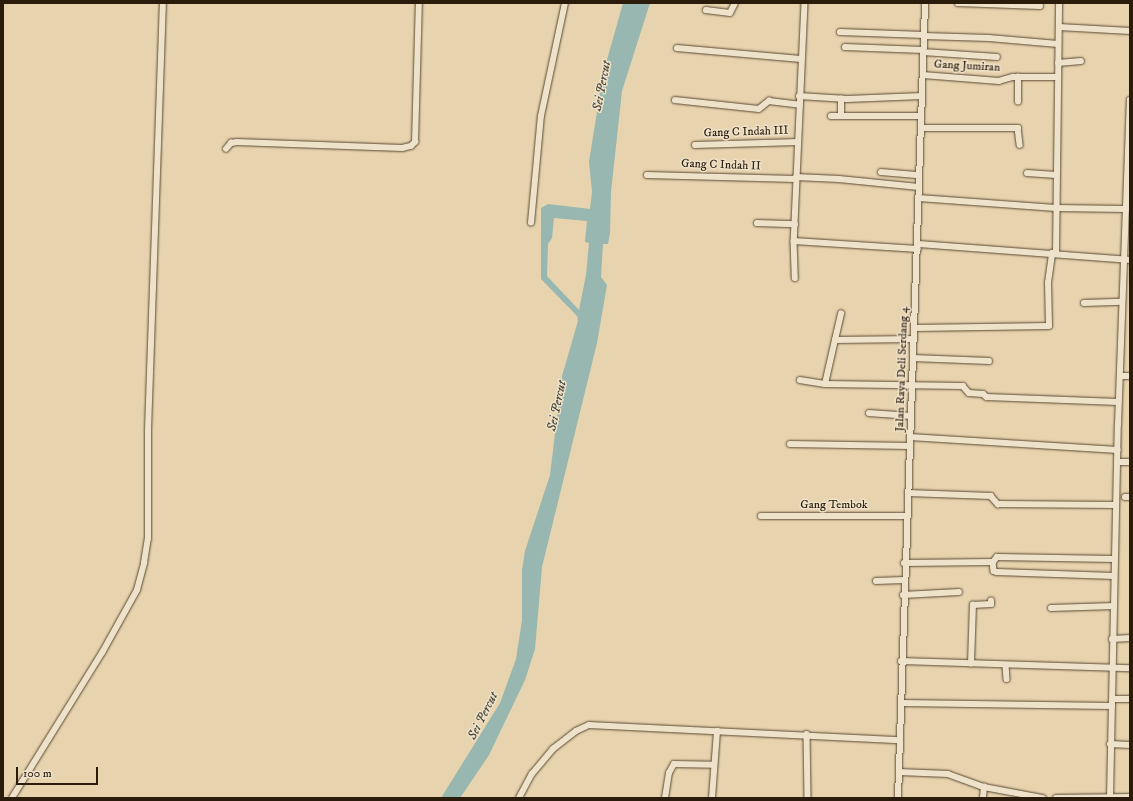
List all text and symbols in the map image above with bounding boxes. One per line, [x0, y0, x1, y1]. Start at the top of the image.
street label: Gang Jumiran [933, 57, 1001, 75]
water label: Sei Percut [589, 59, 615, 113]
street label: Gang C Indah III [703, 123, 789, 141]
street label: Gang C Indah II [681, 156, 761, 174]
street label: Jalan Raya Deli Serdang 4 [893, 306, 911, 432]
water label: Sei Percut [544, 379, 570, 433]
street label: Gang Tembok [800, 498, 868, 512]
water label: Sei Percut [464, 690, 502, 742]
scale bar [18, 759, 100, 785]
text: 100 m [23, 766, 52, 781]

